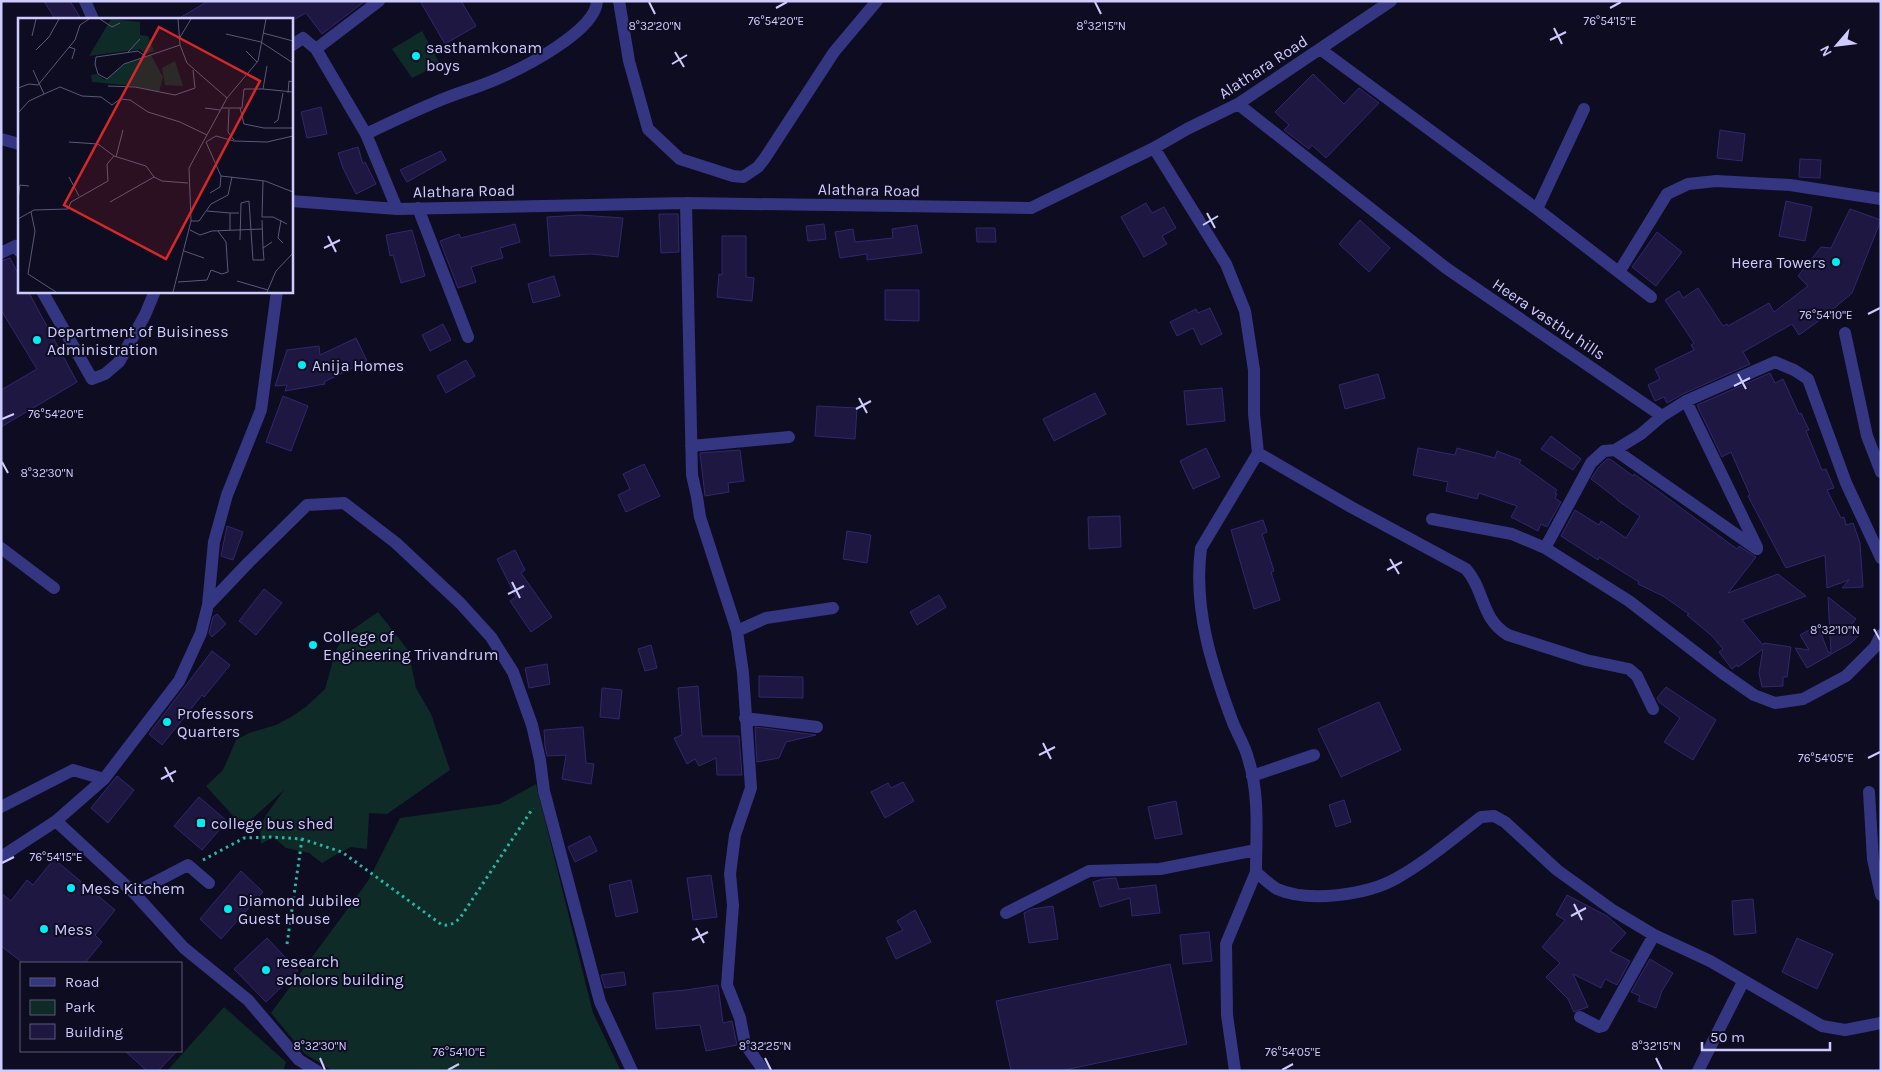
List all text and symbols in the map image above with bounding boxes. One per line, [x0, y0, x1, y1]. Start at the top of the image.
text: 76°54'20"E [748, 14, 804, 28]
text: 76°54'15"E [1584, 14, 1636, 28]
inset map [18, 18, 292, 292]
text: 8°32'20"N [628, 19, 682, 33]
text: 8°32'15"N [1076, 19, 1126, 33]
north arrow [1812, 20, 1862, 70]
street label: Alathara Road [1215, 31, 1311, 103]
place label: sasthamkonam boys [426, 38, 542, 75]
text: N [1816, 42, 1836, 59]
marker: sasthamkonam boys [410, 50, 422, 62]
street label: Alathara Road [818, 180, 920, 200]
street label: Alathara Road [413, 181, 515, 201]
place label: Heera Towers [1731, 253, 1826, 272]
marker: Heera Towers [1830, 256, 1842, 268]
street label: Heera vasthu hills [1489, 274, 1609, 364]
text: 76°54'10"E [1799, 308, 1853, 322]
place label: Department of Buisiness Administration [47, 322, 229, 359]
marker: Department of Buisiness Administration [31, 334, 43, 346]
place label: Anija Homes [312, 356, 404, 375]
marker: Anija Homes [296, 359, 308, 371]
text: 76°54'20"E [28, 407, 84, 421]
text: 8°32'30"N [20, 466, 74, 480]
text: 8°32'10"N [1810, 623, 1860, 637]
place label: College of Engineering Trivandrum [323, 627, 498, 664]
marker: College of Engineering Trivandrum [307, 639, 319, 651]
place label: Professors Quarters [177, 704, 254, 741]
marker: Professors Quarters [161, 716, 173, 728]
text: 76°54'05"E [1798, 751, 1854, 765]
place label: college bus shed [211, 814, 333, 833]
marker: college bus shed [195, 817, 207, 829]
text: 76°54'15"E [30, 850, 82, 864]
place label: Mess Kitchem [81, 879, 185, 898]
marker: Mess Kitchem [65, 882, 77, 894]
place label: Diamond Jubilee Guest House [238, 891, 360, 928]
marker: Diamond Jubilee Guest House [222, 903, 234, 915]
place label: Mess [54, 920, 93, 939]
marker: Mess [38, 923, 50, 935]
place label: research scholors building [276, 952, 404, 989]
legend [20, 962, 182, 1052]
marker: research scholors building [260, 964, 272, 976]
text: Road [65, 973, 100, 991]
text: Park [65, 998, 95, 1016]
scale bar [1702, 1020, 1830, 1052]
text: Building [65, 1023, 123, 1041]
text: 50 m [1710, 1028, 1745, 1046]
text: 8°32'30"N [293, 1039, 347, 1053]
text: 8°32'25"N [739, 1039, 791, 1053]
text: 8°32'15"N [1631, 1039, 1681, 1053]
text: 76°54'10"E [432, 1045, 486, 1059]
text: 76°54'05"E [1265, 1045, 1321, 1059]

